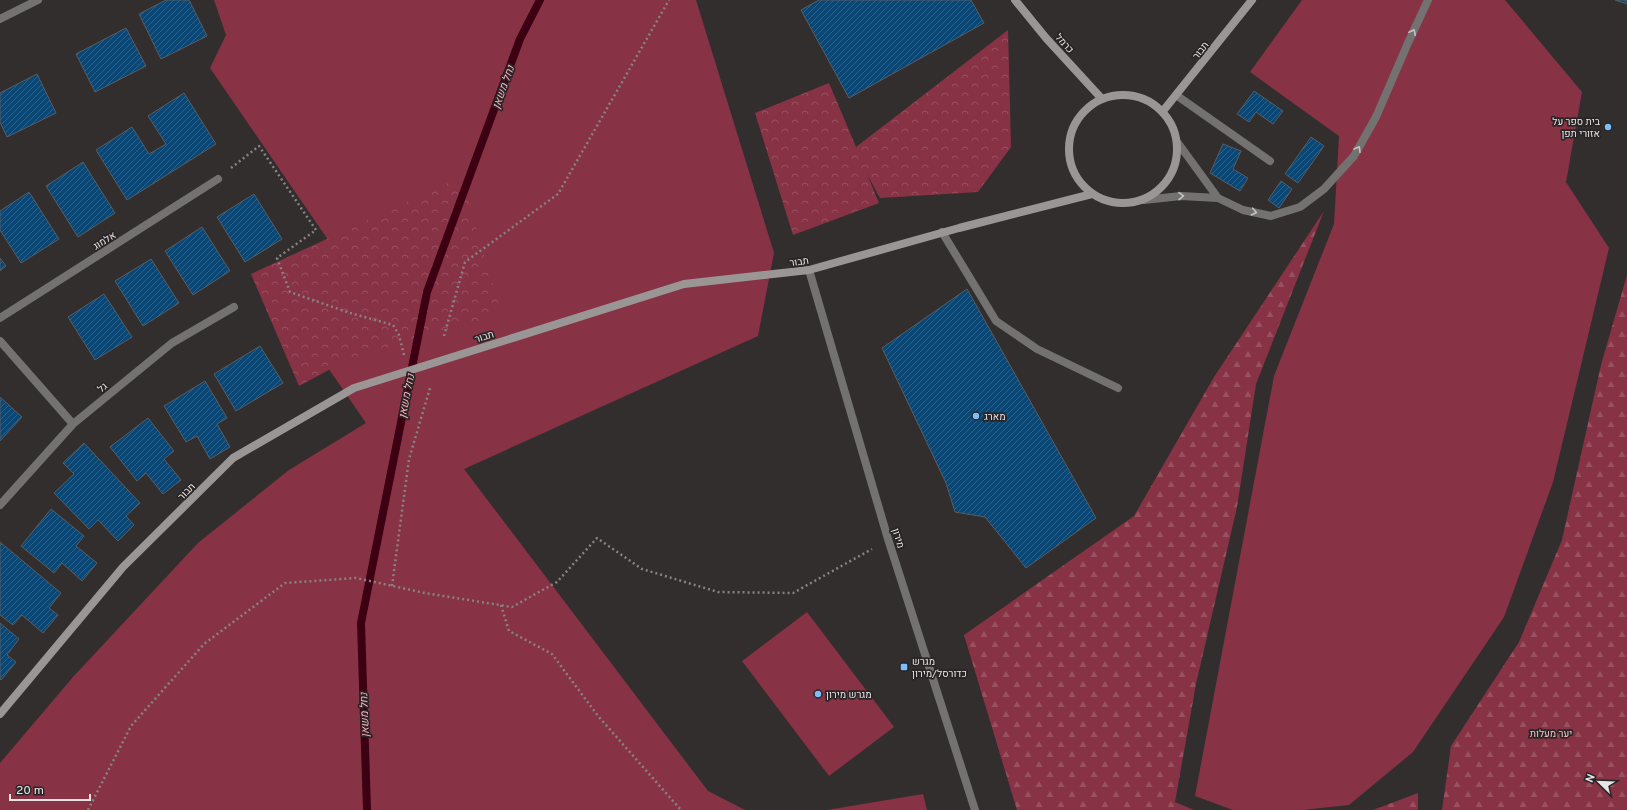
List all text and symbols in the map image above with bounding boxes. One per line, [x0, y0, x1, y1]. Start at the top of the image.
one-way arrow [1408, 28, 1416, 36]
street label: כרמל [1052, 32, 1076, 56]
street label: תבור [1190, 39, 1212, 63]
water label: נחל משאן [490, 63, 519, 111]
place label: בית ספר על אזורי תפן [1552, 116, 1601, 141]
marker: בית ספר על אזורי תפן [1603, 122, 1613, 132]
one-way arrow [1353, 146, 1360, 153]
one-way arrow [1178, 192, 1184, 200]
one-way arrow [1251, 208, 1257, 216]
street label: אלמוג [91, 229, 119, 253]
street label: תבור [789, 255, 810, 270]
street label: תבור [473, 328, 496, 346]
water label: נחל משאן [396, 372, 418, 419]
street label: גל [95, 380, 111, 396]
marker: מארג [971, 411, 981, 421]
place label: מארג [984, 411, 1006, 424]
street label: תבור [176, 481, 199, 504]
street label: מירון [888, 527, 907, 550]
place label: מגרש כדורסל/מירון [912, 656, 967, 681]
marker: מגרש כדורסל/מירון [899, 662, 909, 672]
marker: מגרש מירון [813, 689, 823, 699]
place label: מגרש מירון [826, 689, 872, 702]
water label: נחל משאן [357, 691, 373, 738]
park label: יער מעלות [1530, 728, 1572, 741]
north arrow [1579, 762, 1619, 802]
text: N [1583, 772, 1599, 785]
scale bar [10, 776, 90, 802]
text: 20 m [16, 783, 44, 799]

